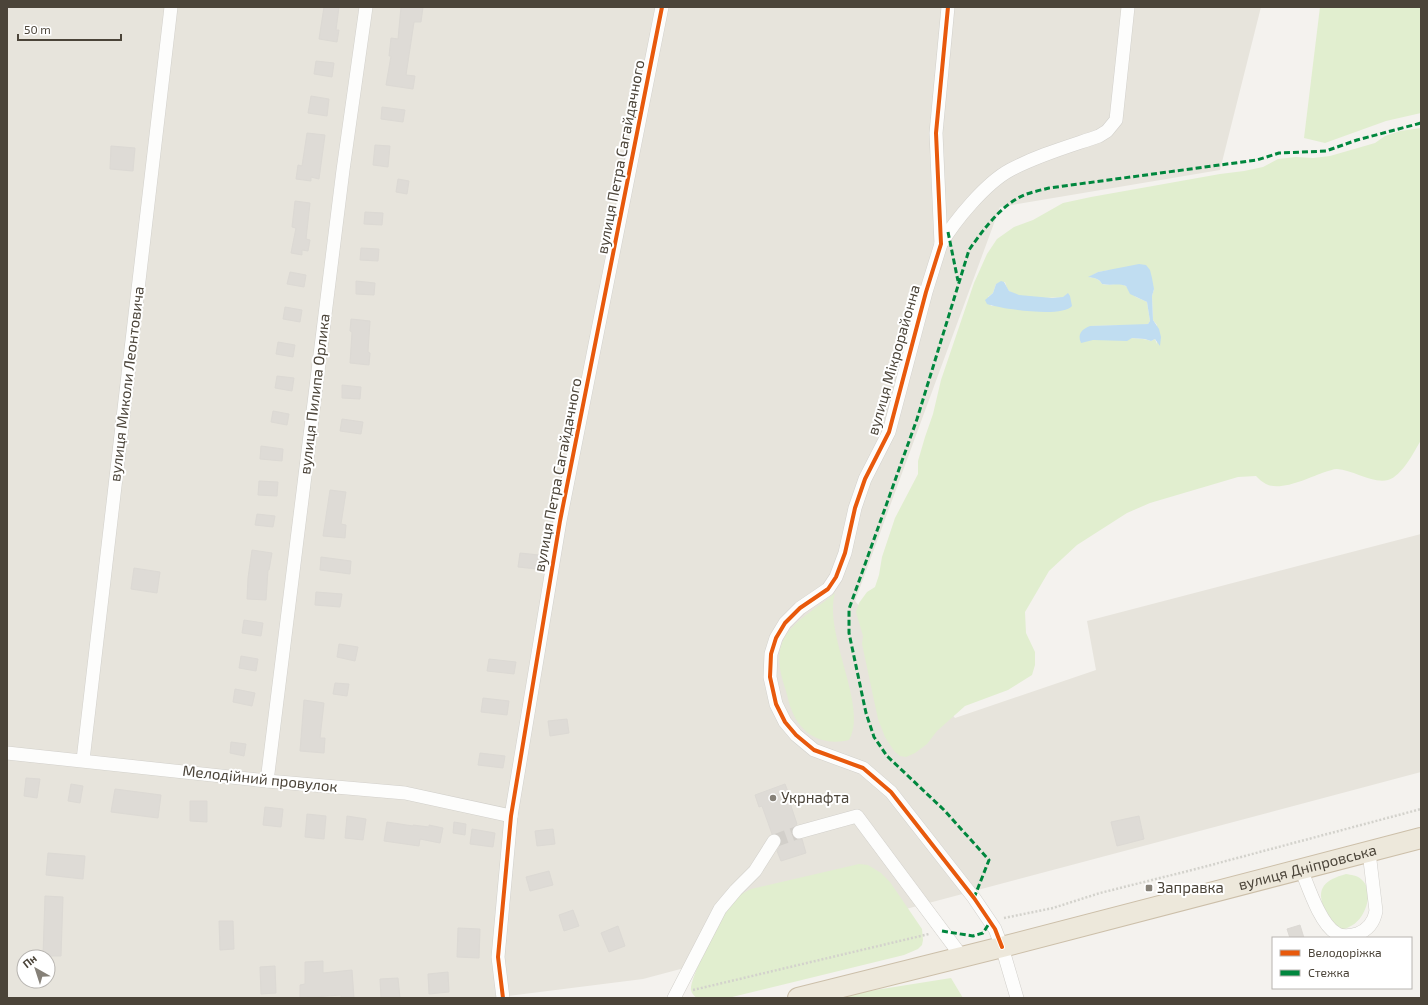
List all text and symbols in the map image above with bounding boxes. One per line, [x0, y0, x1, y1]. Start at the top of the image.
scale bar [18, 16, 121, 42]
text: 50 m [24, 22, 51, 36]
street label: вулиця Петра Сагайдачного [592, 58, 649, 256]
street label: вулиця Мікрорайонна [863, 282, 924, 437]
street label: вулиця Миколи Леонтовича [105, 285, 148, 483]
street label: вулиця Пилипа Орлика [295, 312, 334, 475]
street label: вулиця Петра Сагайдачного [529, 376, 586, 574]
street label: Мелодійний провулок [182, 761, 339, 796]
place label: Укрнафта [781, 788, 849, 806]
marker: Укрнафта [768, 793, 778, 803]
street label: вулиця Дніпровська [1236, 840, 1378, 893]
place label: Заправка [1157, 878, 1224, 896]
marker: Заправка [1144, 883, 1154, 893]
legend [1272, 937, 1412, 989]
text: Велодоріжка [1308, 945, 1382, 959]
north arrow [16, 949, 56, 989]
text: Пн [20, 951, 39, 970]
text: Стежка [1308, 965, 1350, 979]

